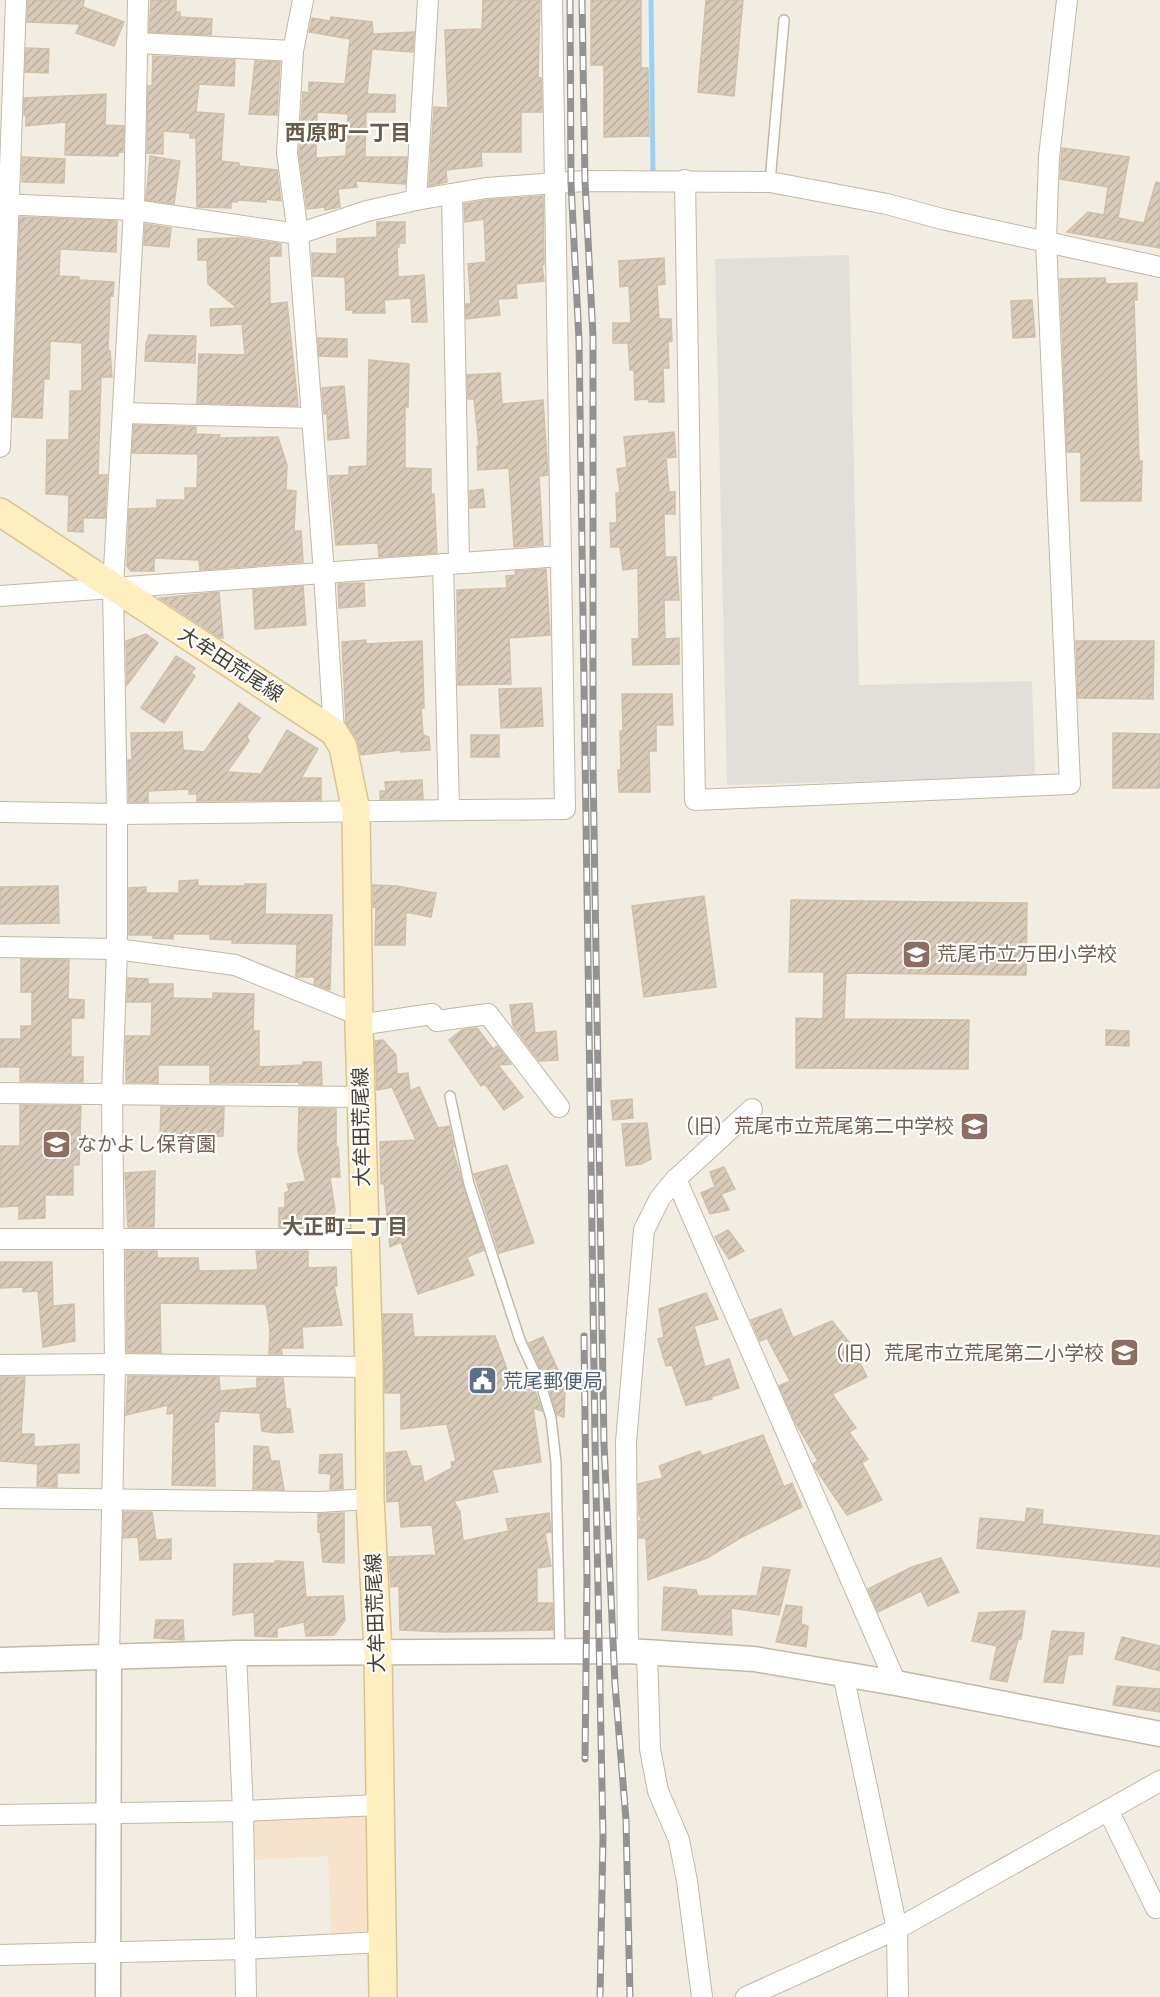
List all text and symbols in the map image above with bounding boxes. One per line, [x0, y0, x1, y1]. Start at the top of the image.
district label: 西原町一丁目 [285, 120, 411, 145]
street label: 大牟田荒尾線 [174, 621, 288, 707]
school or university icon: 荒尾市立万田小学校 [900, 938, 932, 970]
place label: 荒尾市立万田小学校 [937, 942, 1117, 966]
street label: 大牟田荒尾線 [348, 1067, 374, 1187]
school or university icon: （旧）荒尾市立荒尾第二中学校 [959, 1110, 991, 1142]
place label: （旧）荒尾市立荒尾第二中学校 [674, 1114, 954, 1138]
school or university icon: なかよし保育園 [40, 1128, 72, 1160]
place label: なかよし保育園 [77, 1132, 216, 1156]
district label: 大正町二丁目 [282, 1214, 408, 1239]
school or university icon: （旧）荒尾市立荒尾第二小学校 [1109, 1337, 1141, 1369]
place label: （旧）荒尾市立荒尾第二小学校 [824, 1341, 1104, 1365]
public building icon: 荒尾郵便局 [466, 1365, 498, 1397]
place label: 荒尾郵便局 [503, 1369, 603, 1393]
street label: 大牟田荒尾線 [361, 1553, 389, 1673]

